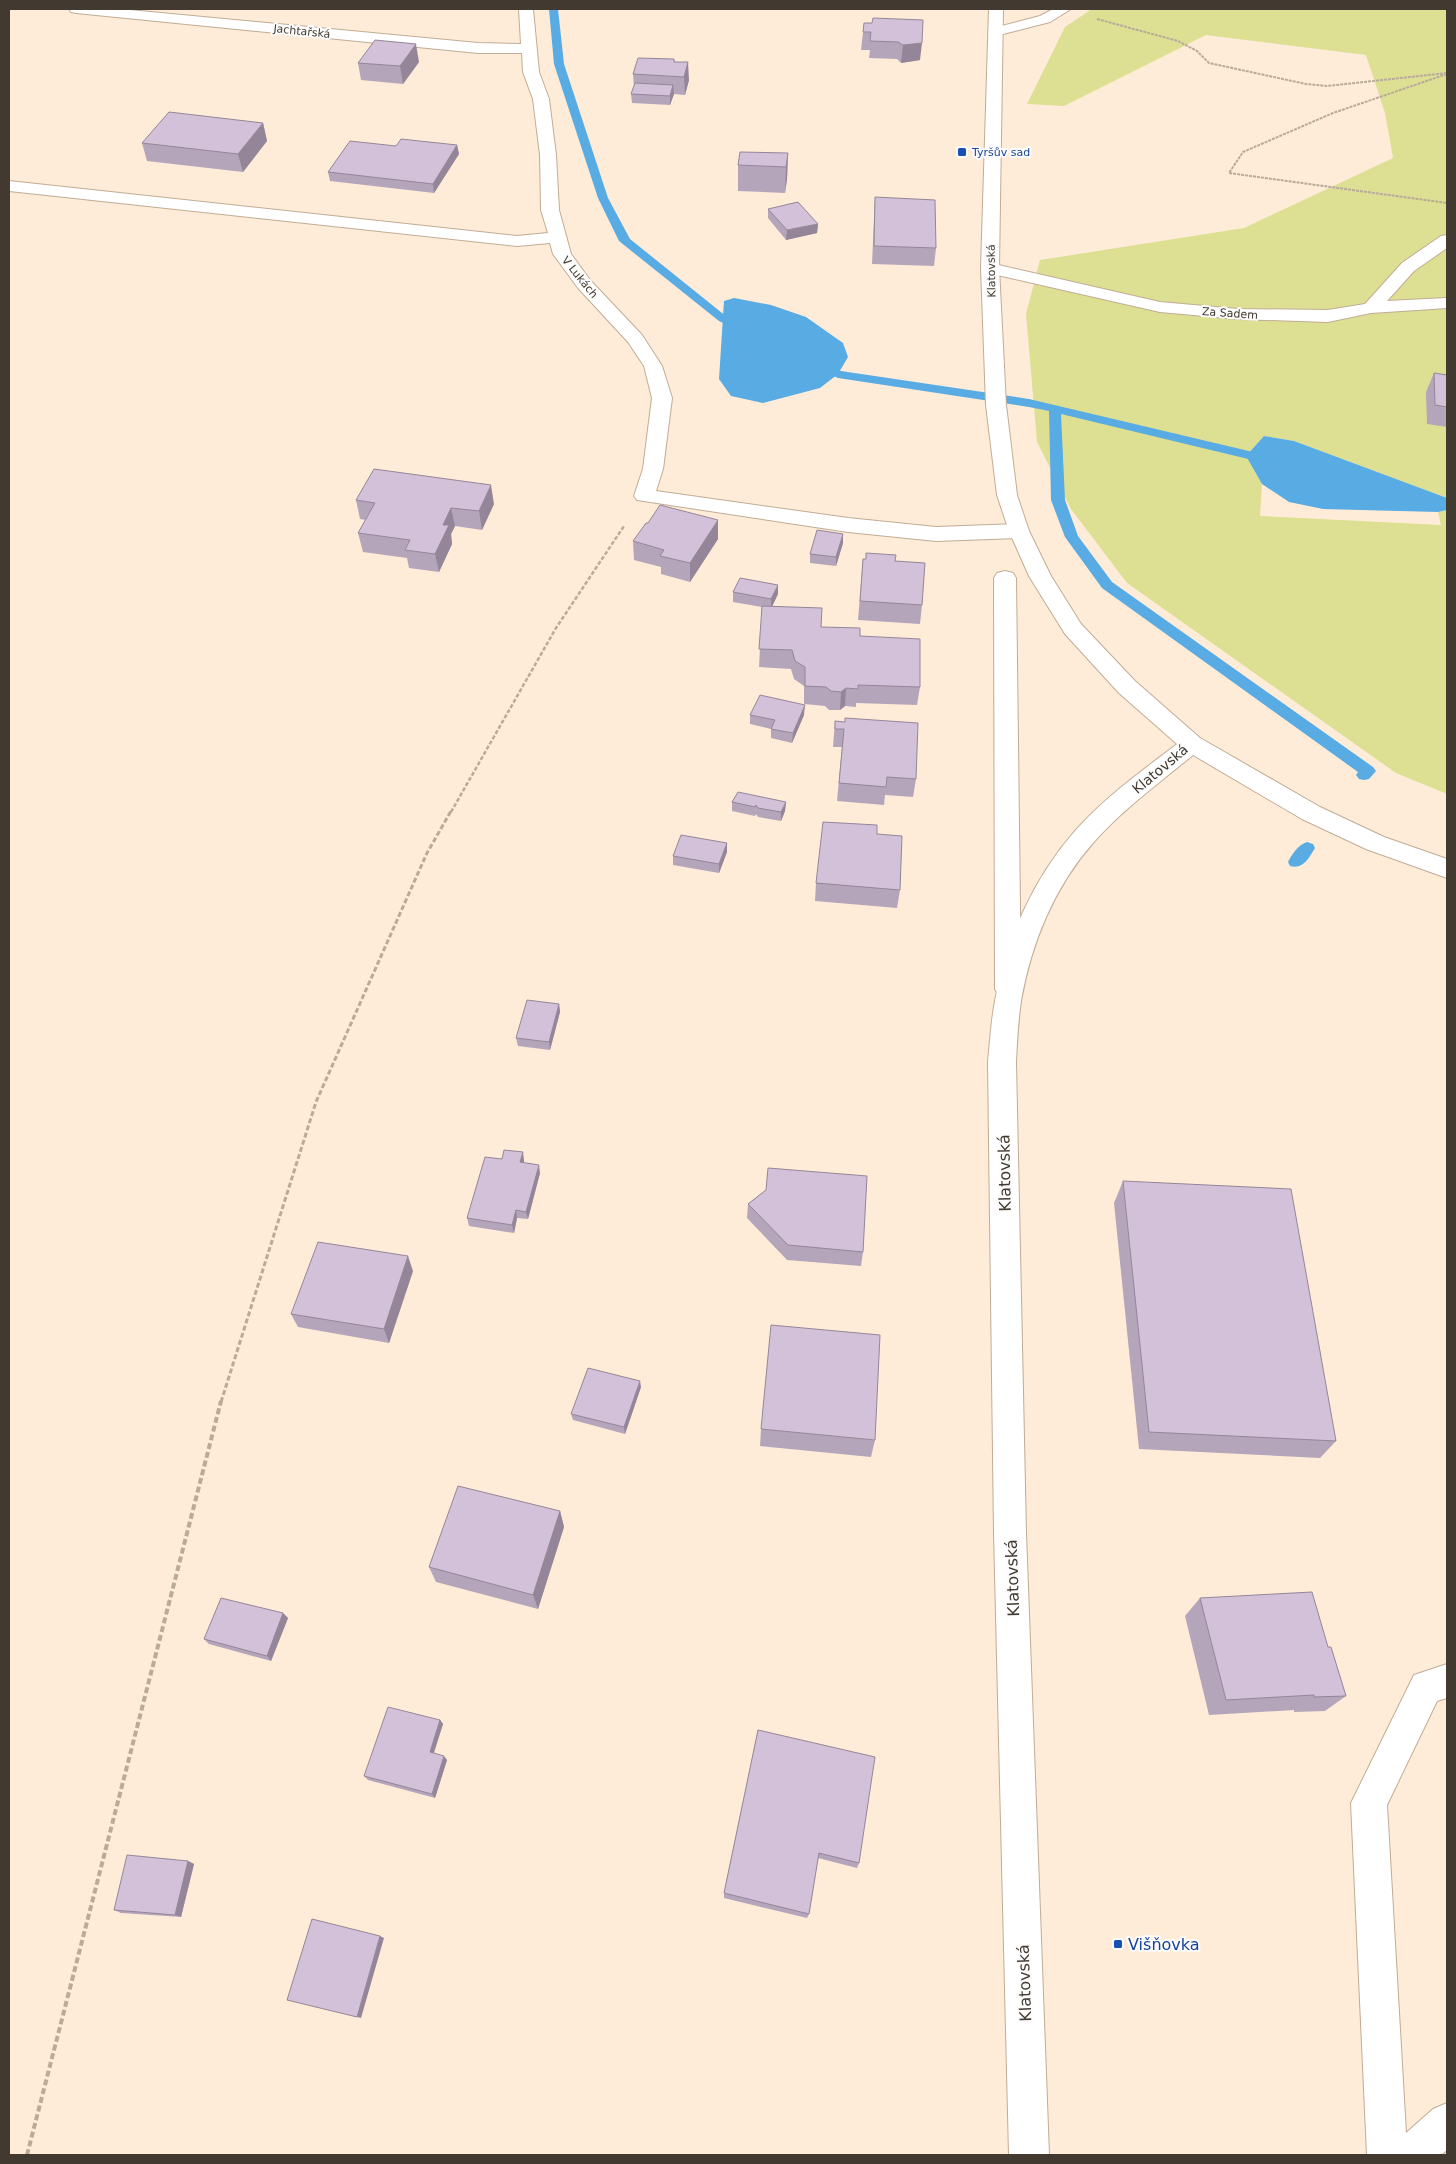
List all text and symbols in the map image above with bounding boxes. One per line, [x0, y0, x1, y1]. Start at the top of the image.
street label: Jachtařská [272, 22, 331, 41]
marker: Tyršův sad [956, 146, 968, 158]
place label: Tyršův sad [971, 146, 1030, 159]
street label: Klatovská [985, 244, 998, 298]
street label: V Lukách [559, 254, 600, 301]
street label: Za Sadem [1202, 305, 1258, 322]
street label: Klatovská [1129, 741, 1191, 797]
street label: Klatovská [994, 1134, 1015, 1212]
street label: Klatovská [1002, 1539, 1023, 1617]
place label: Višňovka [1128, 1935, 1200, 1954]
marker: Višňovka [1112, 1938, 1124, 1950]
street label: Klatovská [1014, 1944, 1035, 2022]

